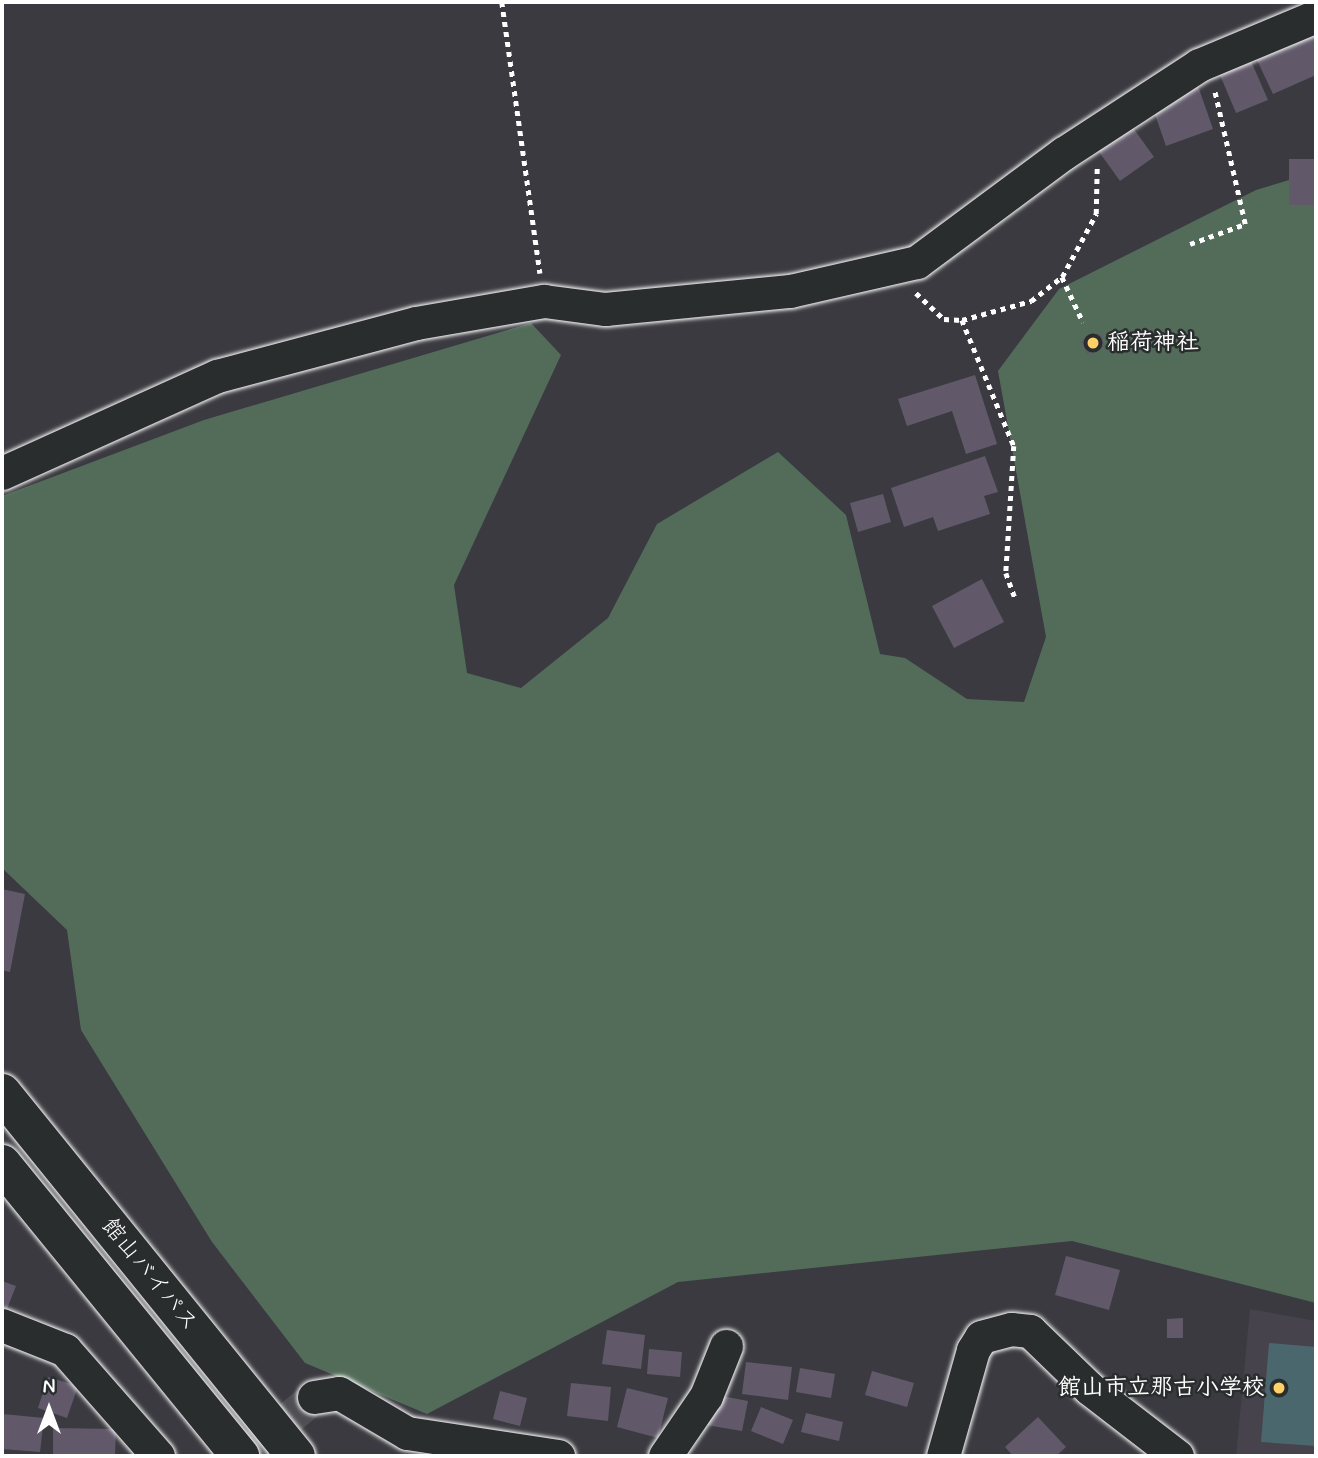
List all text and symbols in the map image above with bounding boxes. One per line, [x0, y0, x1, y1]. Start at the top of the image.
place label: 稲荷神社 [1107, 329, 1199, 357]
marker: 稲荷神社 [1085, 335, 1101, 351]
street label: 館山バイパス [95, 1213, 203, 1337]
north arrow [14, 1374, 84, 1444]
place label: 館山市立那古小学校 [1058, 1374, 1265, 1402]
text: N [43, 1375, 55, 1400]
marker: 館山市立那古小学校 [1271, 1380, 1287, 1396]

